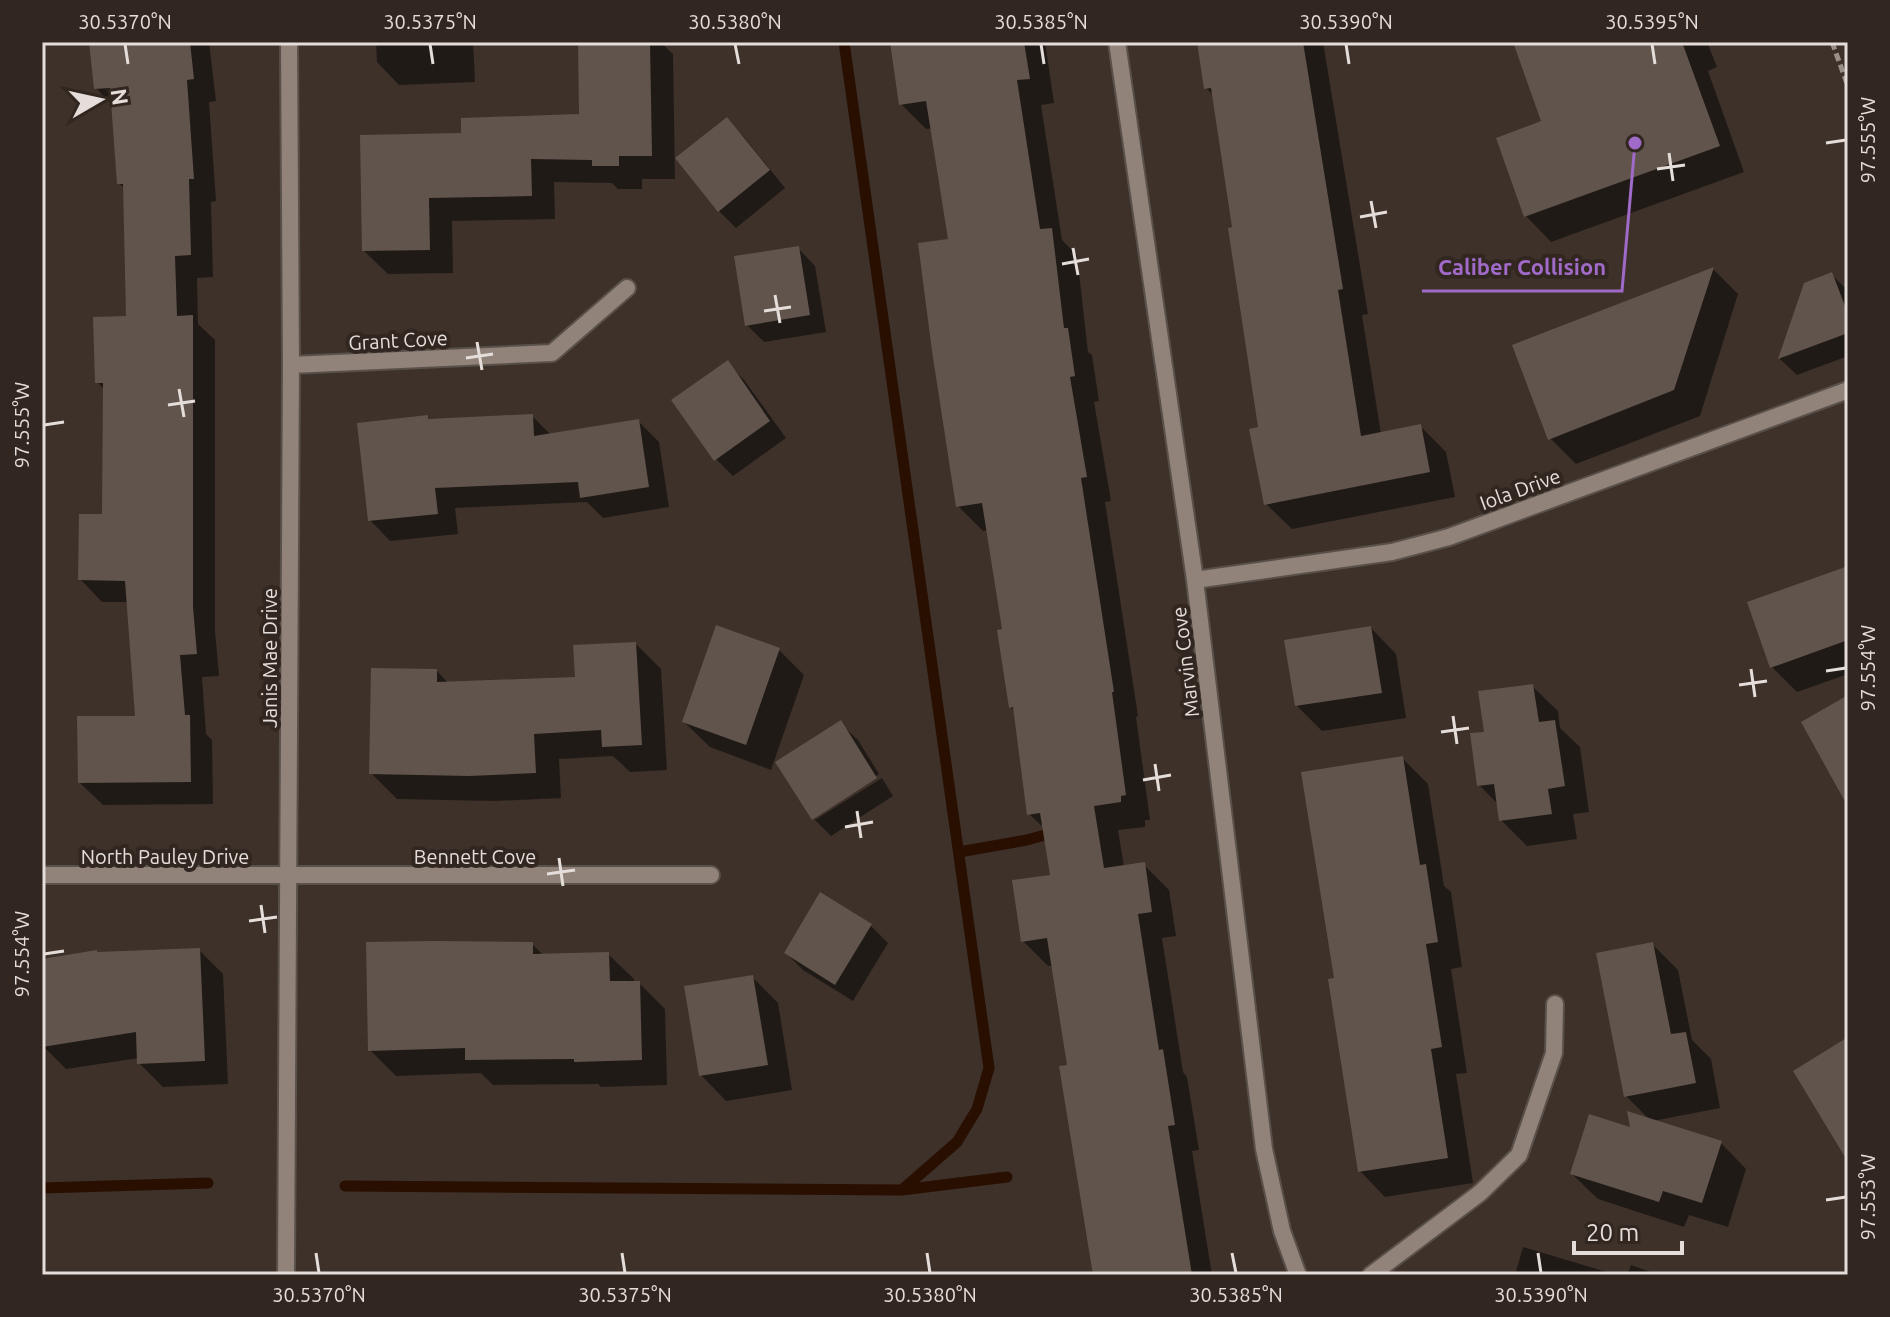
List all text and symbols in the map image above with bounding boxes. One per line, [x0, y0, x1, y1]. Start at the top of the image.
text: 30.5370°N [78, 10, 172, 33]
text: 30.5375°N [383, 10, 477, 33]
text: 30.5380°N [688, 10, 782, 33]
text: 30.5385°N [994, 10, 1088, 33]
text: 30.5390°N [1299, 10, 1393, 33]
text: 30.5395°N [1605, 10, 1699, 33]
north arrow [60, 60, 140, 140]
text: N [107, 87, 134, 107]
text: 97.555°W [1856, 97, 1879, 183]
callout: Caliber Collision [1422, 245, 1622, 291]
text: Caliber Collision [1438, 254, 1606, 279]
street label: Grant Cove [348, 326, 448, 354]
text: 97.555°W [10, 382, 33, 468]
street label: Iola Drive [1476, 464, 1564, 514]
street label: Janis Mae Drive [258, 588, 281, 728]
street label: Marvin Cove [1167, 606, 1203, 718]
text: 97.554°W [1856, 625, 1879, 711]
street label: North Pauley Drive [81, 845, 249, 868]
street label: Bennett Cove [414, 845, 536, 868]
text: 97.554°W [10, 911, 33, 997]
text: 97.553°W [1856, 1154, 1879, 1240]
scale bar [1574, 1205, 1682, 1255]
text: 20 m [1586, 1219, 1639, 1246]
text: 30.5370°N [272, 1283, 366, 1306]
text: 30.5375°N [578, 1283, 672, 1306]
text: 30.5380°N [883, 1283, 977, 1306]
text: 30.5385°N [1189, 1283, 1283, 1306]
text: 30.5390°N [1494, 1283, 1588, 1306]

